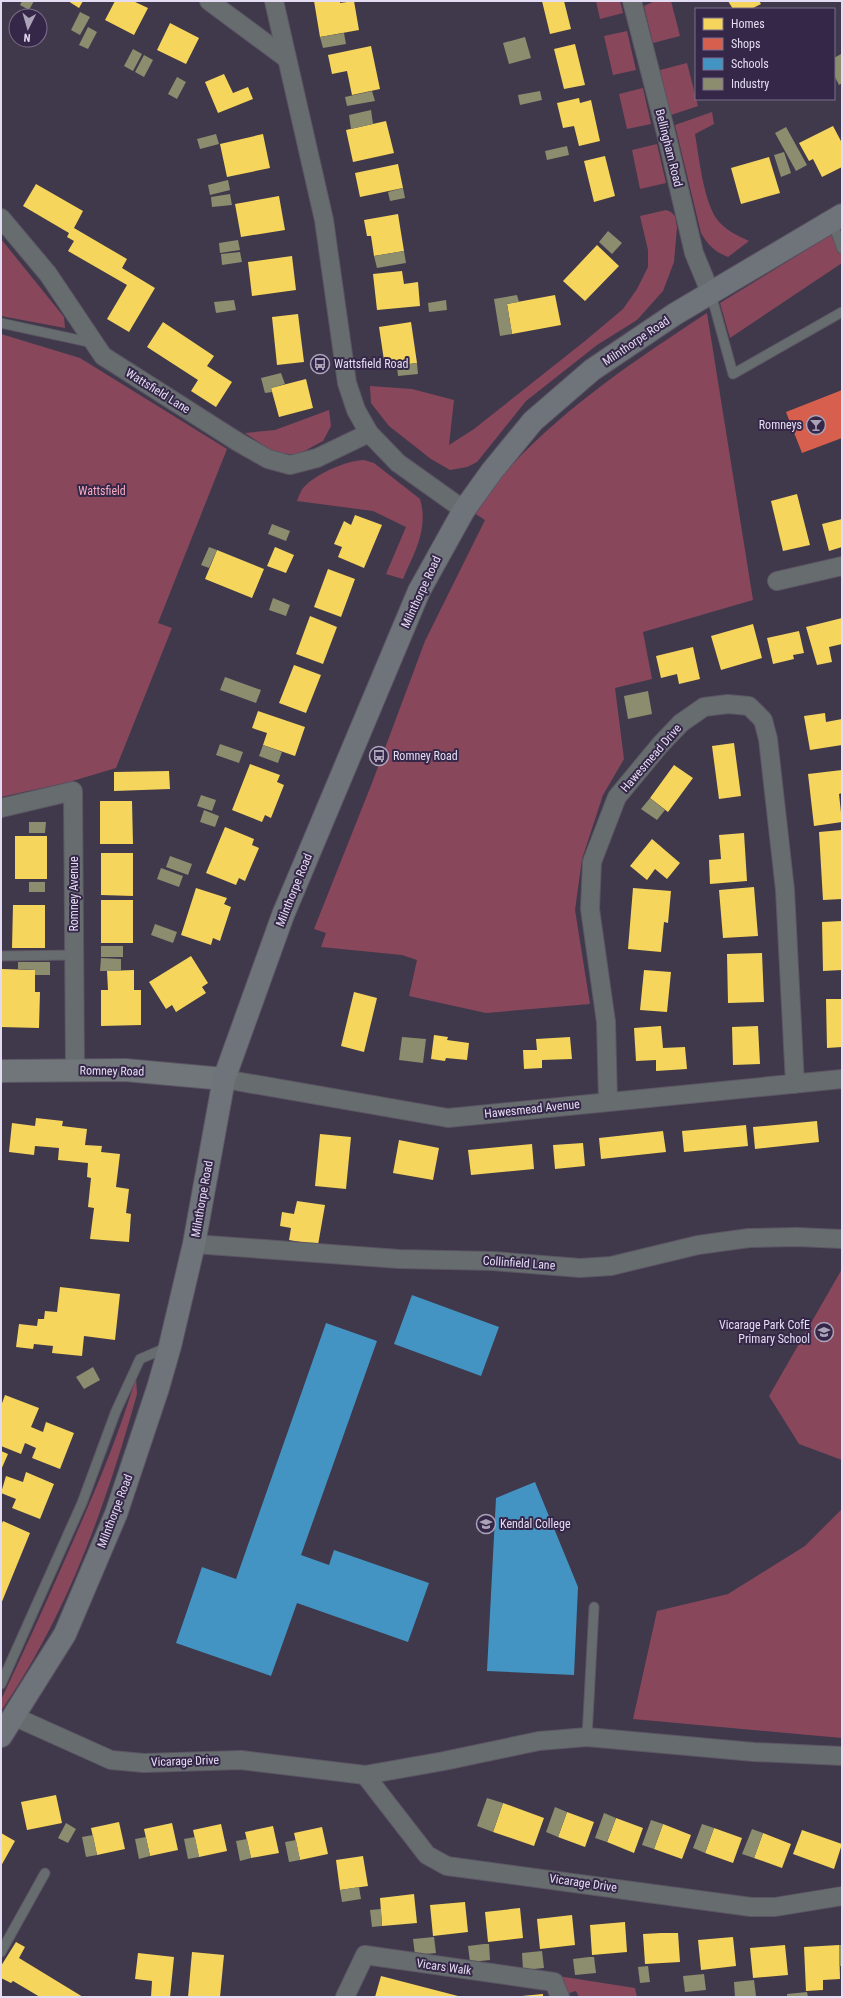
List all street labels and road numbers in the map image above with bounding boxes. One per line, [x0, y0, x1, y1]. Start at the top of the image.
street label: Bellingham Road [653, 108, 685, 188]
street label: Milnthorpe Road [600, 313, 672, 369]
street label: Wattsfield Lane [123, 366, 193, 417]
street label: Milnthorpe Road [398, 554, 444, 630]
street label: Hawesmead Drive [618, 721, 684, 795]
street label: Milnthorpe Road [273, 851, 315, 929]
street label: Romney Avenue [67, 856, 81, 932]
street label: Romney Road [80, 1063, 144, 1079]
street label: Hawesmead Avenue [484, 1097, 581, 1121]
street label: Milnthorpe Road [188, 1159, 216, 1239]
street label: Collinfield Lane [482, 1253, 556, 1273]
street label: Milnthorpe Road [95, 1472, 135, 1550]
street label: Vicarage Drive [151, 1753, 220, 1769]
street label: Vicarage Drive [548, 1871, 618, 1895]
street label: Vicars Walk [416, 1956, 473, 1978]

